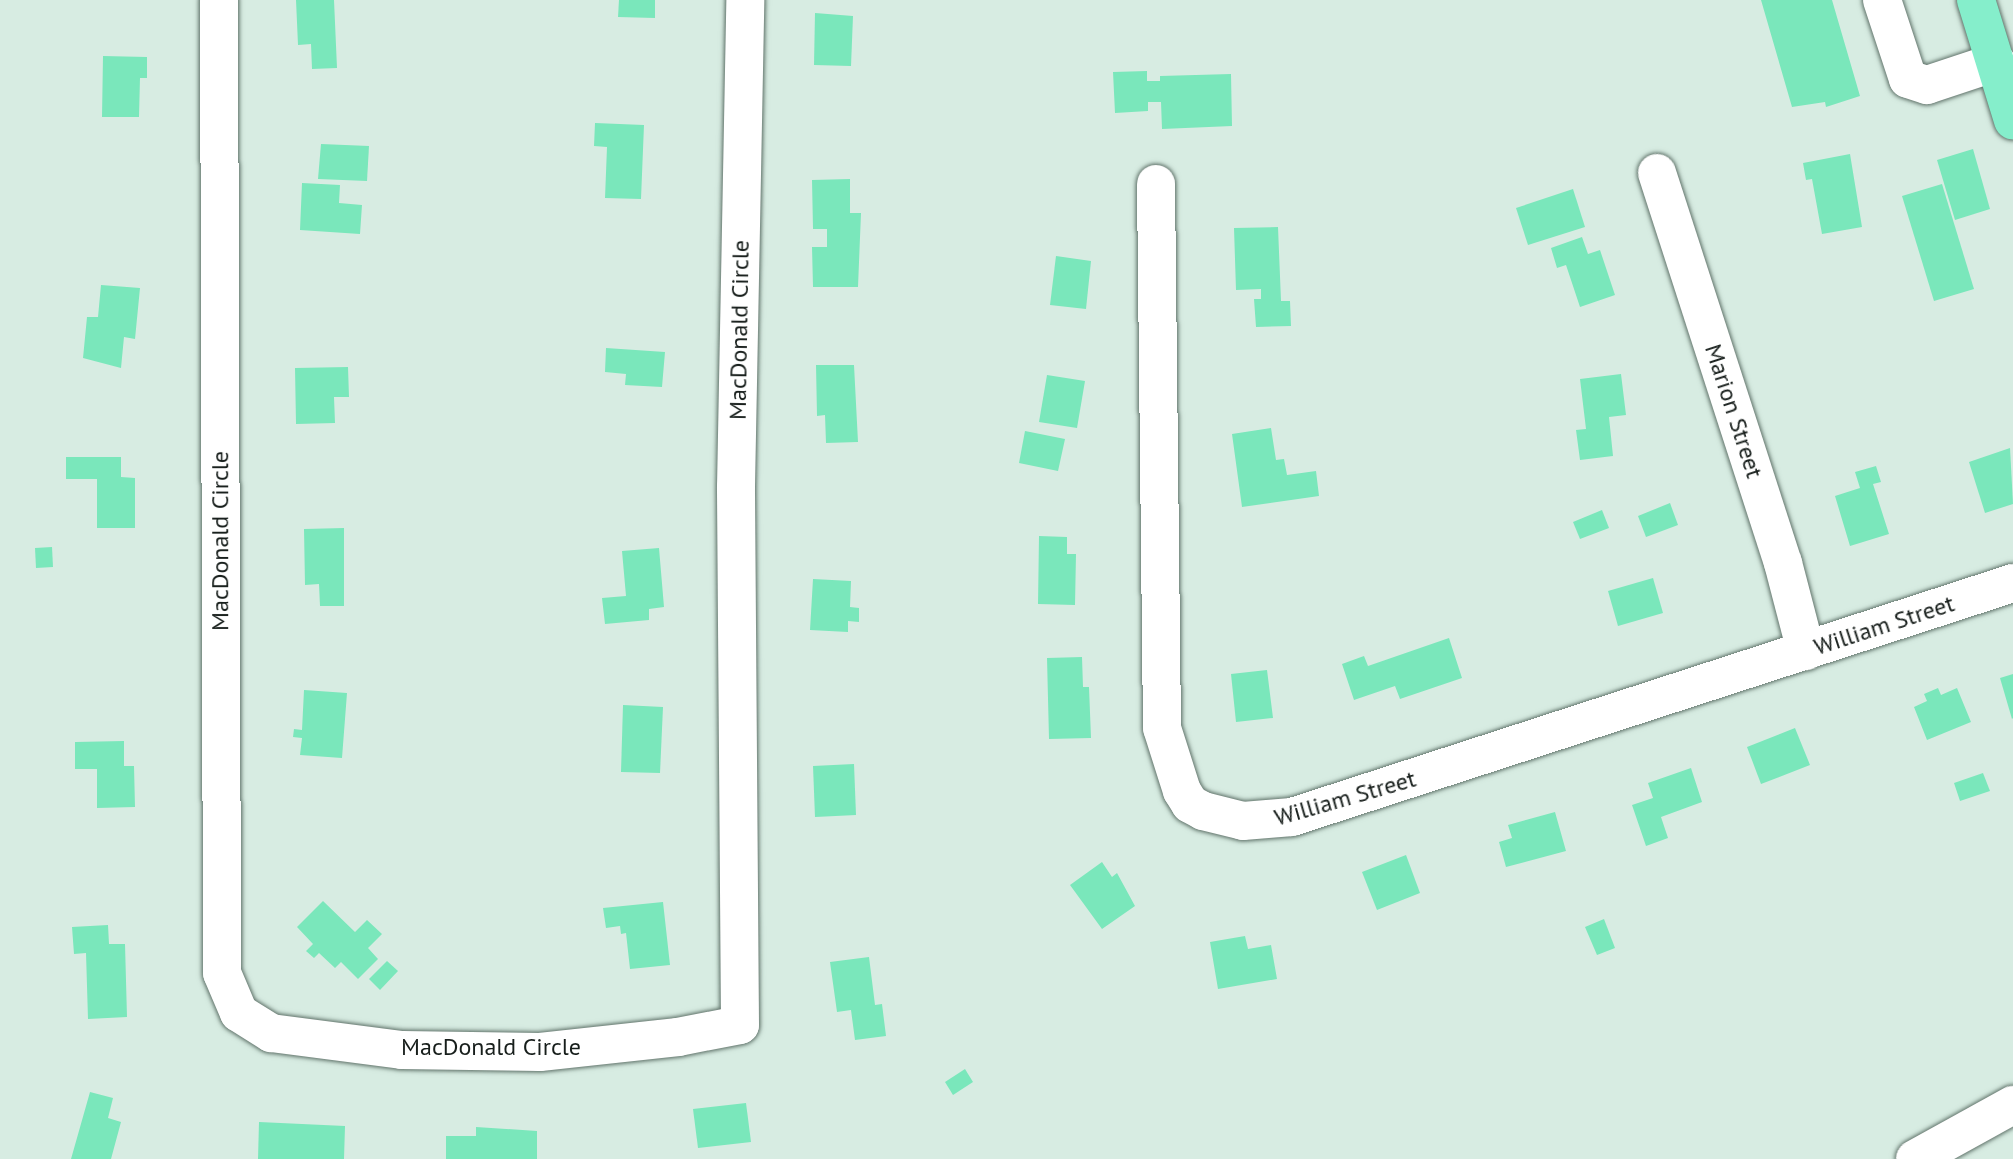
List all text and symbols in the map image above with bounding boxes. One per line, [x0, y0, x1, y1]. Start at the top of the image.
street label: MacDonald Circle [723, 240, 755, 420]
street label: Marion Street [1699, 340, 1769, 482]
street label: MacDonald Circle [206, 451, 234, 631]
street label: William Street [1810, 589, 1958, 661]
street label: William Street [1271, 764, 1419, 832]
street label: MacDonald Circle [401, 1033, 581, 1061]

